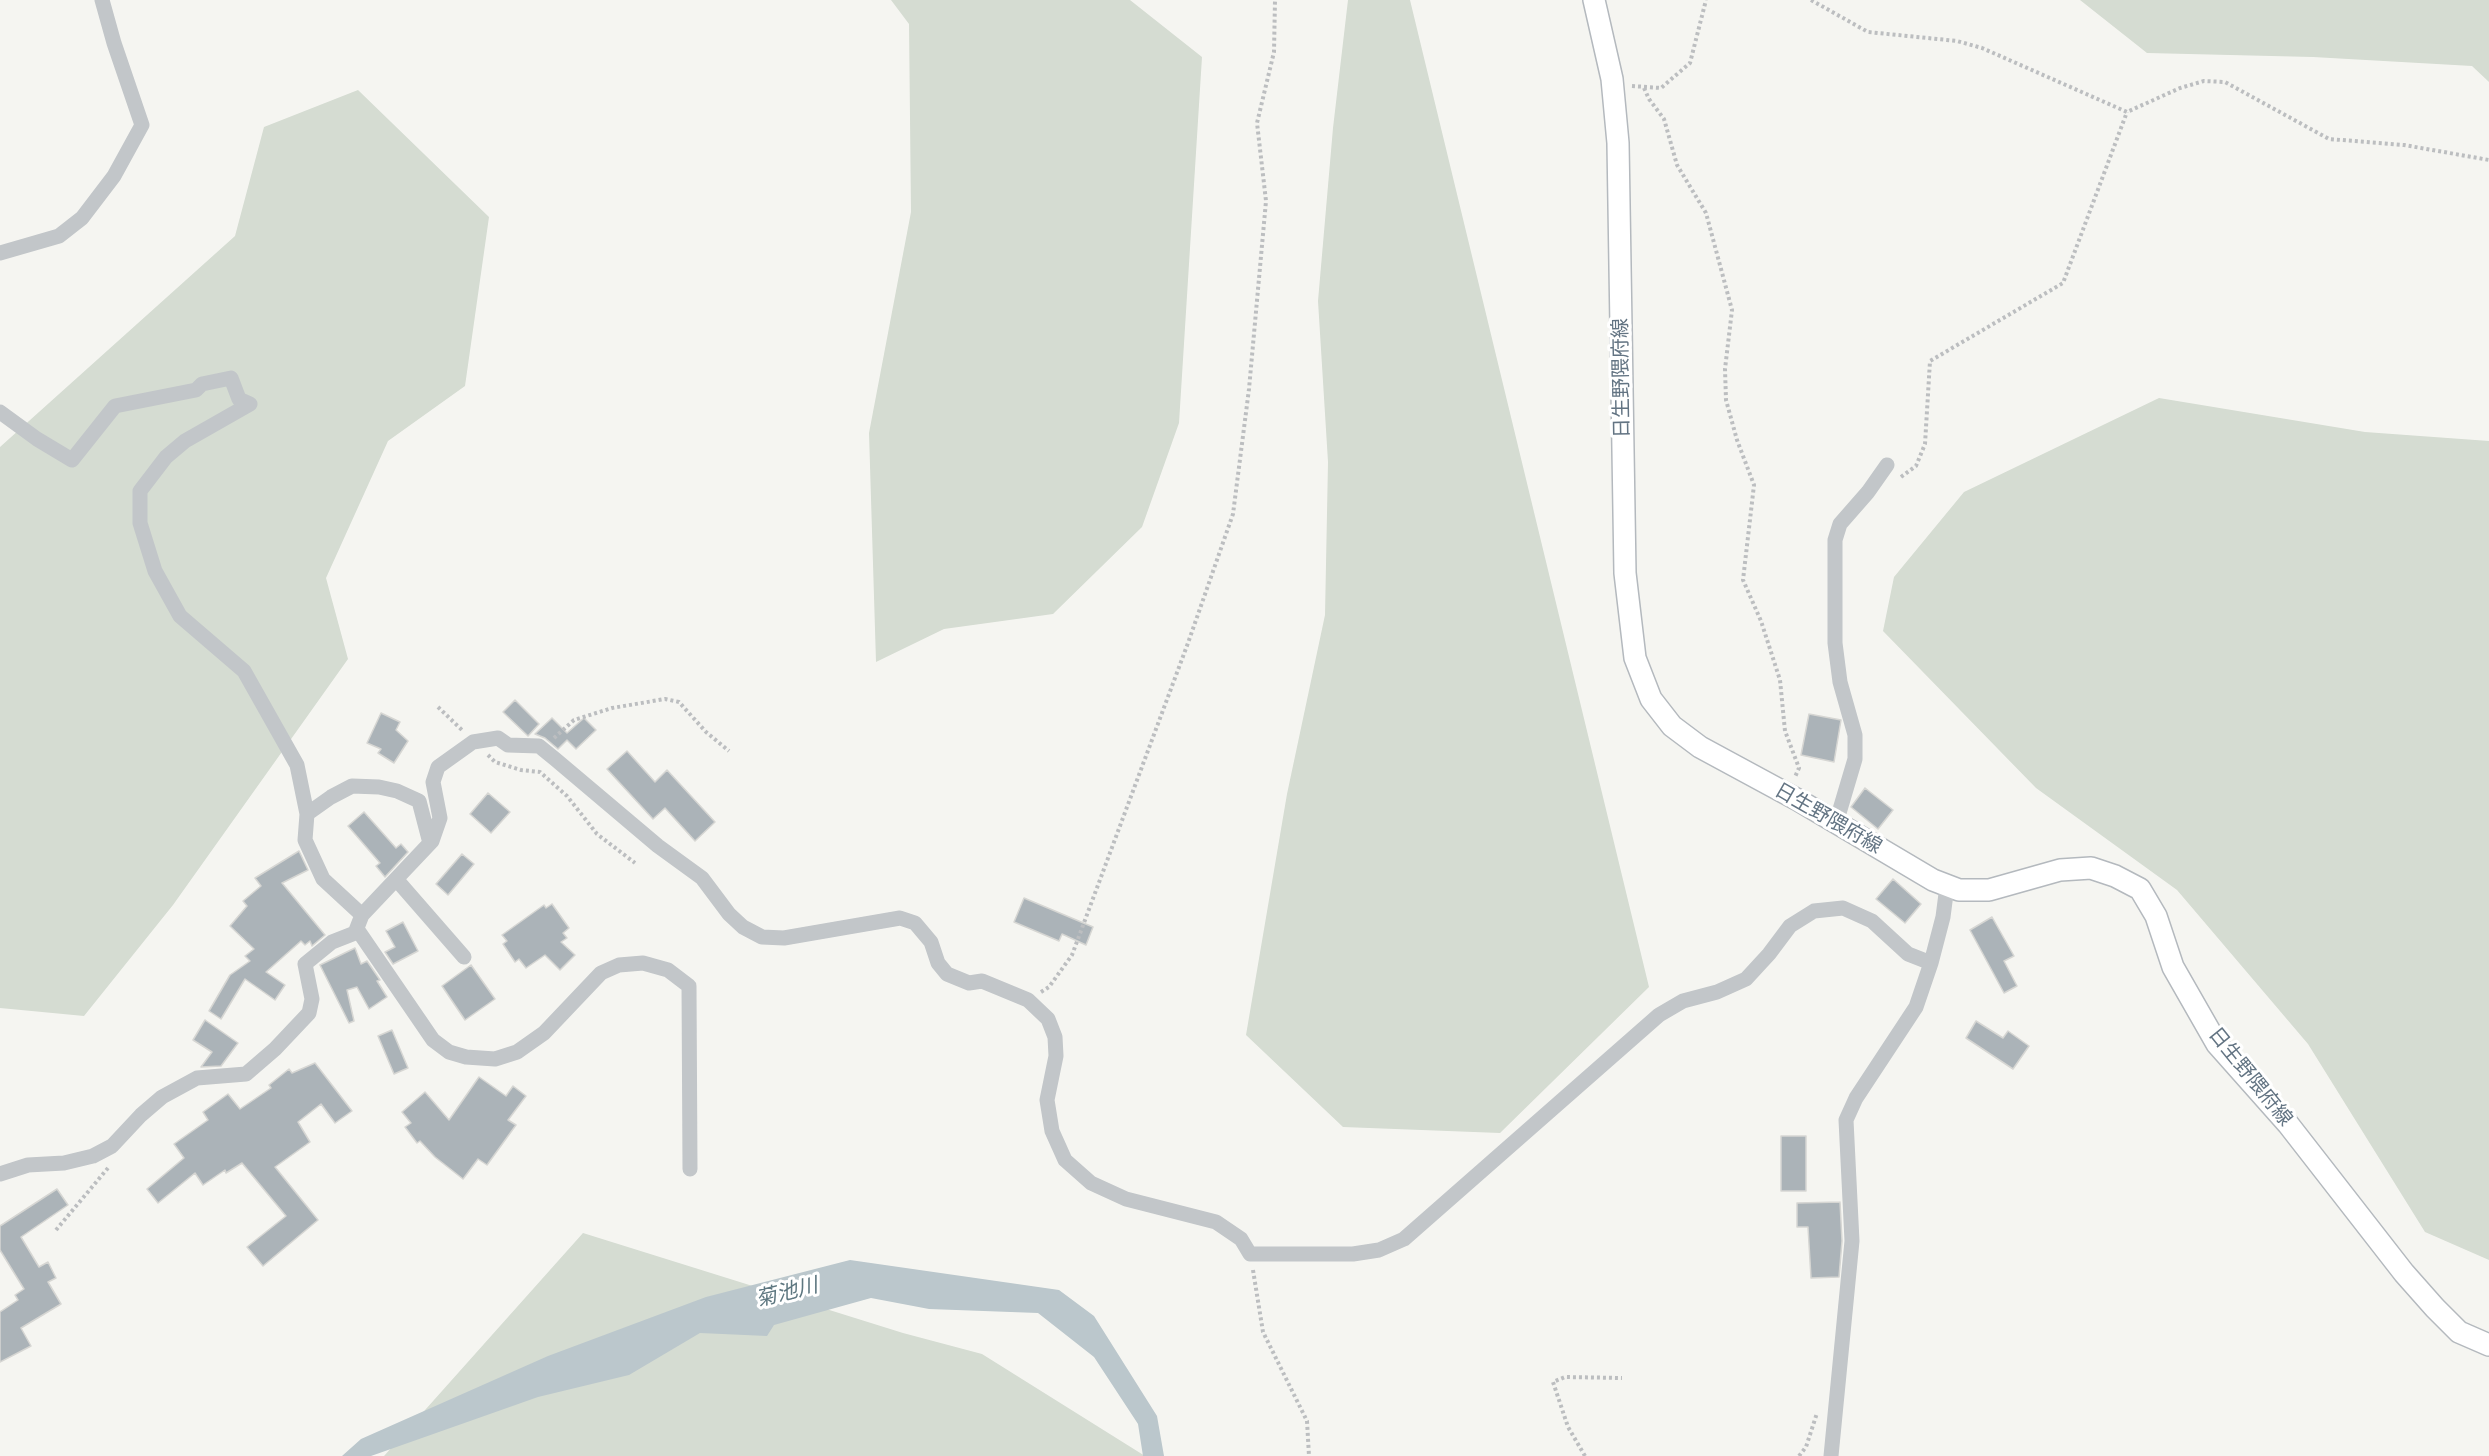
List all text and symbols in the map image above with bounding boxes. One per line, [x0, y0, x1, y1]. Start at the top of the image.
street label: 日生野隈府線 [1609, 318, 1635, 438]
street label: 日生野隈府線 [1770, 779, 1886, 859]
street label: 日生野隈府線 [2203, 1023, 2297, 1131]
water label: 菊池川 [753, 1273, 821, 1313]

